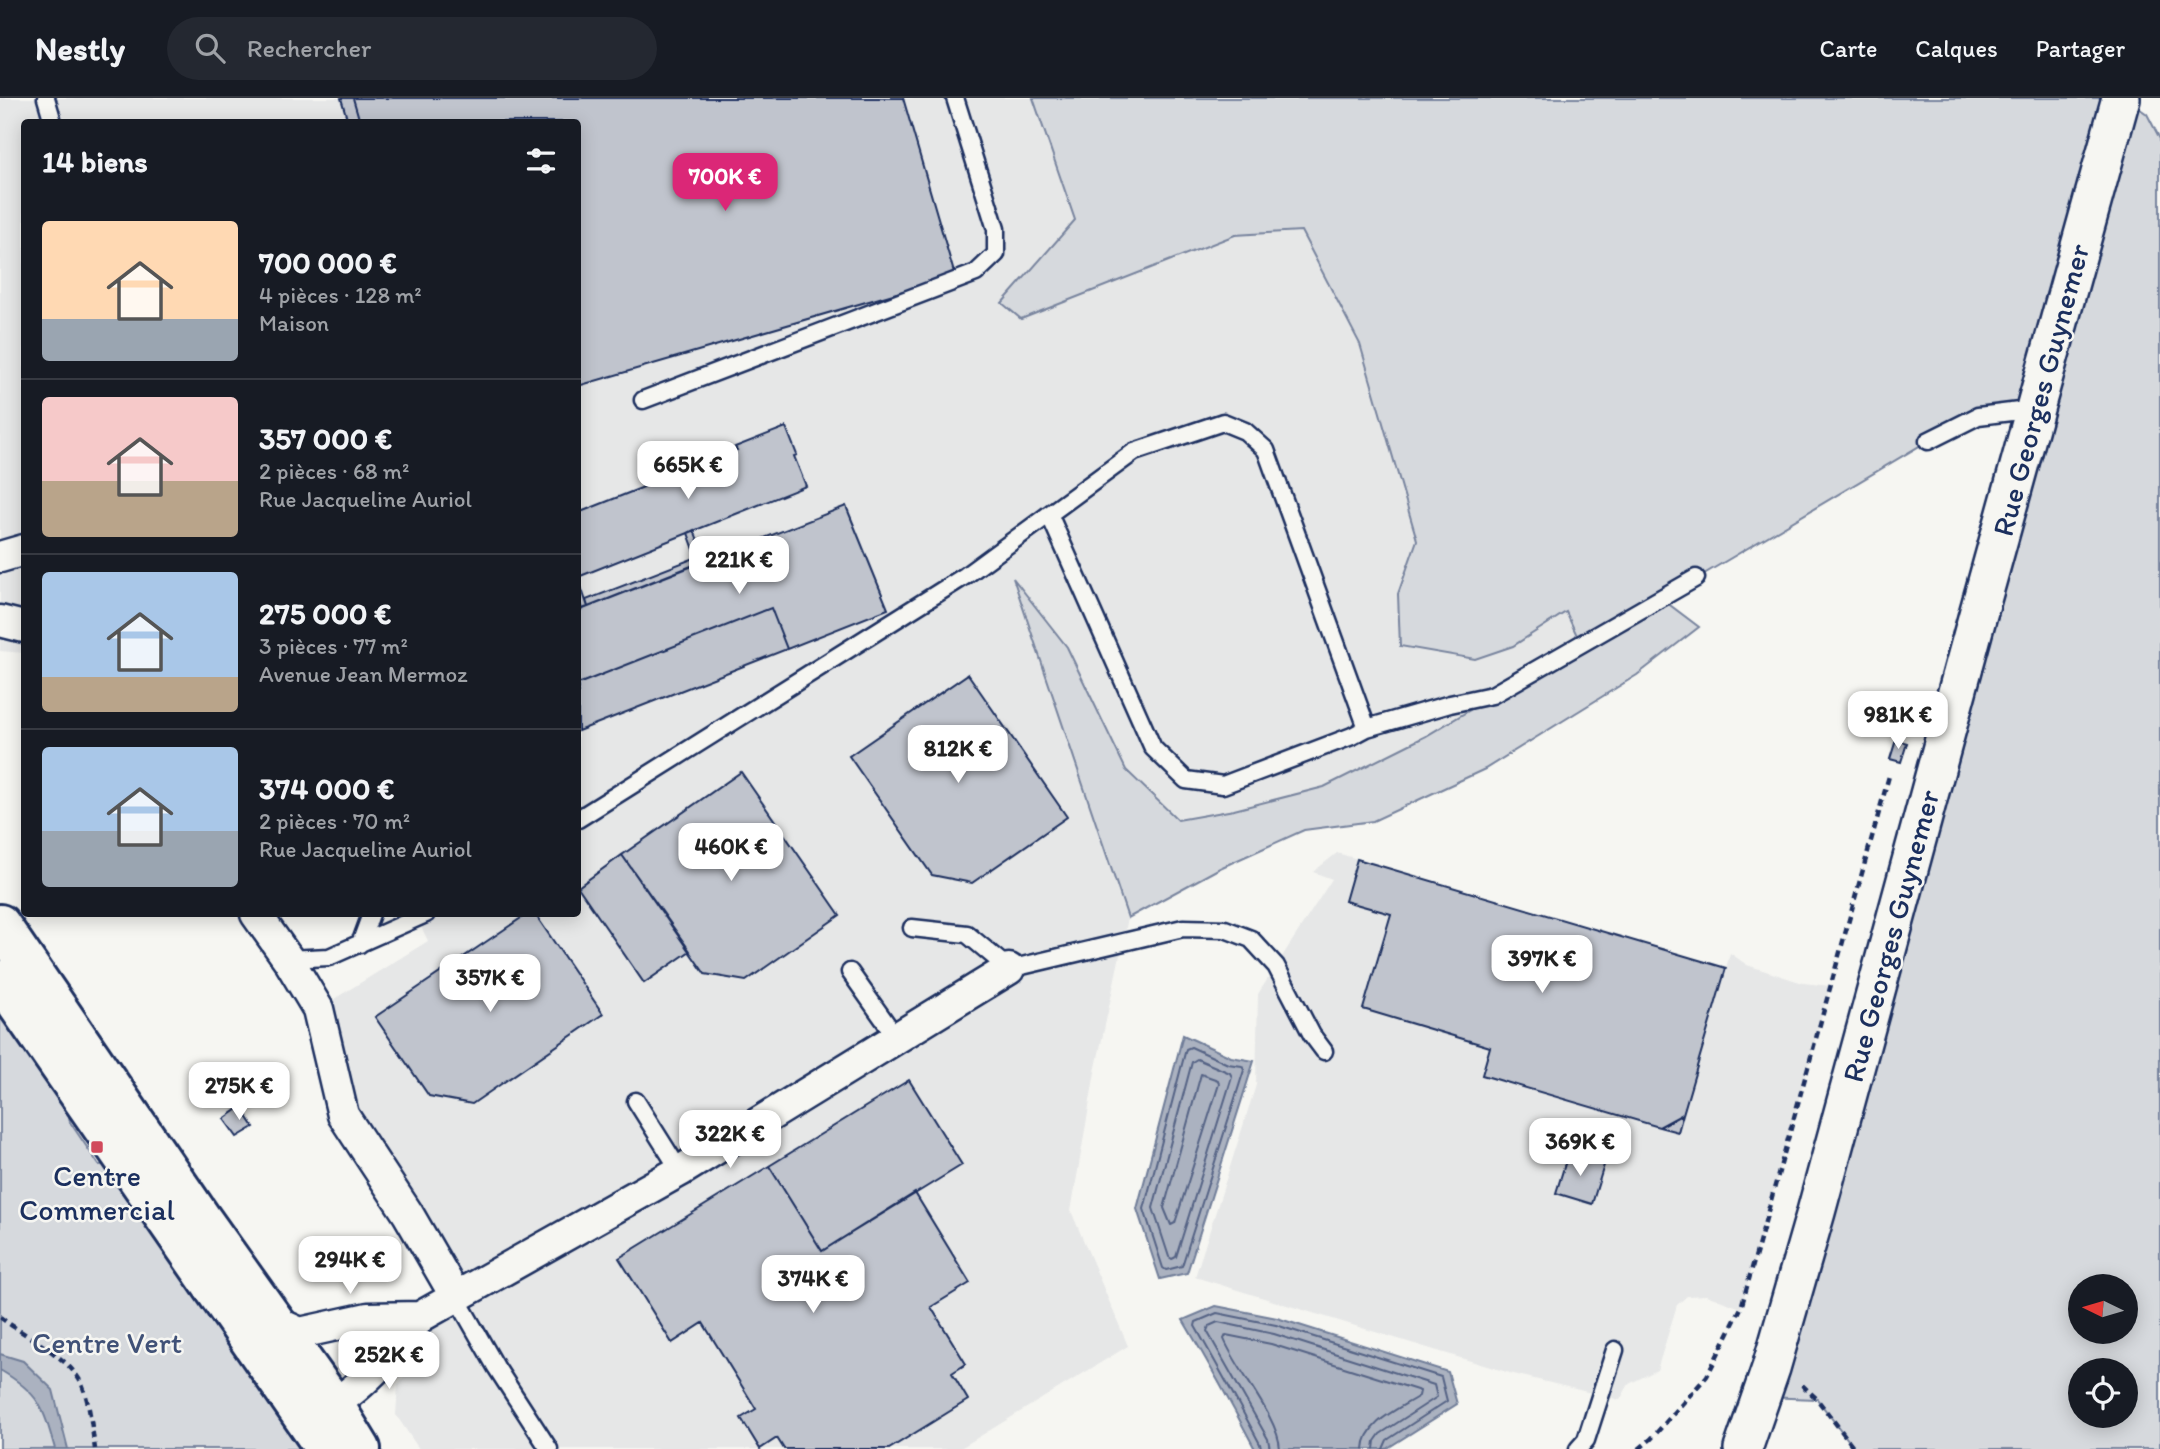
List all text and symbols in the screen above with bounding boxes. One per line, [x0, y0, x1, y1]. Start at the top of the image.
search box [167, 17, 657, 80]
text: Nestly [35, 29, 125, 68]
icon: search [191, 29, 229, 67]
text: Rechercher [247, 32, 371, 64]
text: Carte [1820, 34, 1877, 63]
text: Calques [1915, 34, 1998, 63]
text: Partager [2036, 34, 2125, 63]
icon: filters [522, 142, 560, 180]
text: 14 biens [42, 143, 148, 180]
pin: 700K € [668, 153, 782, 213]
text: 700K € [689, 162, 761, 190]
street label: Rue Georges Guynemer [1984, 240, 2097, 540]
text: 700 000 € [259, 244, 397, 281]
icon: home [98, 249, 182, 333]
text: 4 pièces · 128 m² [259, 281, 422, 309]
text: Maison [259, 309, 329, 337]
text: 357 000 € [259, 420, 392, 457]
icon: home [98, 425, 182, 509]
pin: 665K € [631, 442, 745, 501]
text: 665K € [653, 450, 723, 478]
text: 2 pièces · 68 m² [259, 457, 409, 485]
text: Rue Jacqueline Auriol [259, 485, 472, 513]
pin: 221K € [682, 536, 796, 596]
text: 221K € [705, 545, 773, 573]
text: 275 000 € [259, 595, 391, 632]
icon: home [98, 600, 182, 684]
text: 3 pièces · 77 m² [259, 632, 408, 660]
text: Avenue Jean Mermoz [259, 660, 468, 688]
pin: 981K € [1841, 692, 1955, 751]
text: 981K € [1864, 700, 1932, 728]
pin: 812K € [901, 726, 1015, 785]
text: 812K € [924, 734, 992, 762]
text: 374 000 € [259, 770, 394, 807]
icon: home [98, 775, 182, 859]
street label: Rue Georges Guynemer [1834, 786, 1947, 1086]
text: 2 pièces · 70 m² [259, 807, 410, 835]
pin: 460K € [674, 824, 788, 883]
text: 460K € [694, 832, 768, 860]
text: Rue Jacqueline Auriol [259, 835, 472, 863]
pin: 397K € [1485, 936, 1599, 995]
text: 397K € [1508, 944, 1576, 972]
pin: 357K € [433, 954, 547, 1014]
text: 357K € [455, 963, 525, 991]
pin: 275K € [182, 1062, 296, 1122]
text: 275K € [205, 1071, 273, 1099]
pin: 322K € [673, 1110, 787, 1170]
pin: 369K € [1523, 1118, 1637, 1178]
text: 322K € [695, 1119, 765, 1147]
text: 369K € [1545, 1127, 1615, 1155]
marker: Centre Commercial [89, 1139, 105, 1155]
place label: Centre Commercial [19, 1157, 176, 1228]
pin: 294K € [293, 1236, 407, 1296]
text: 294K € [315, 1245, 385, 1273]
pin: 374K € [756, 1256, 870, 1315]
text: 374K € [778, 1264, 848, 1292]
north arrow [2068, 1274, 2138, 1344]
map controls [2068, 1274, 2138, 1428]
park label: Centre Vert [32, 1324, 182, 1361]
pin: 252K € [332, 1332, 446, 1391]
text: 252K € [354, 1340, 424, 1368]
button: locate [2068, 1358, 2138, 1428]

